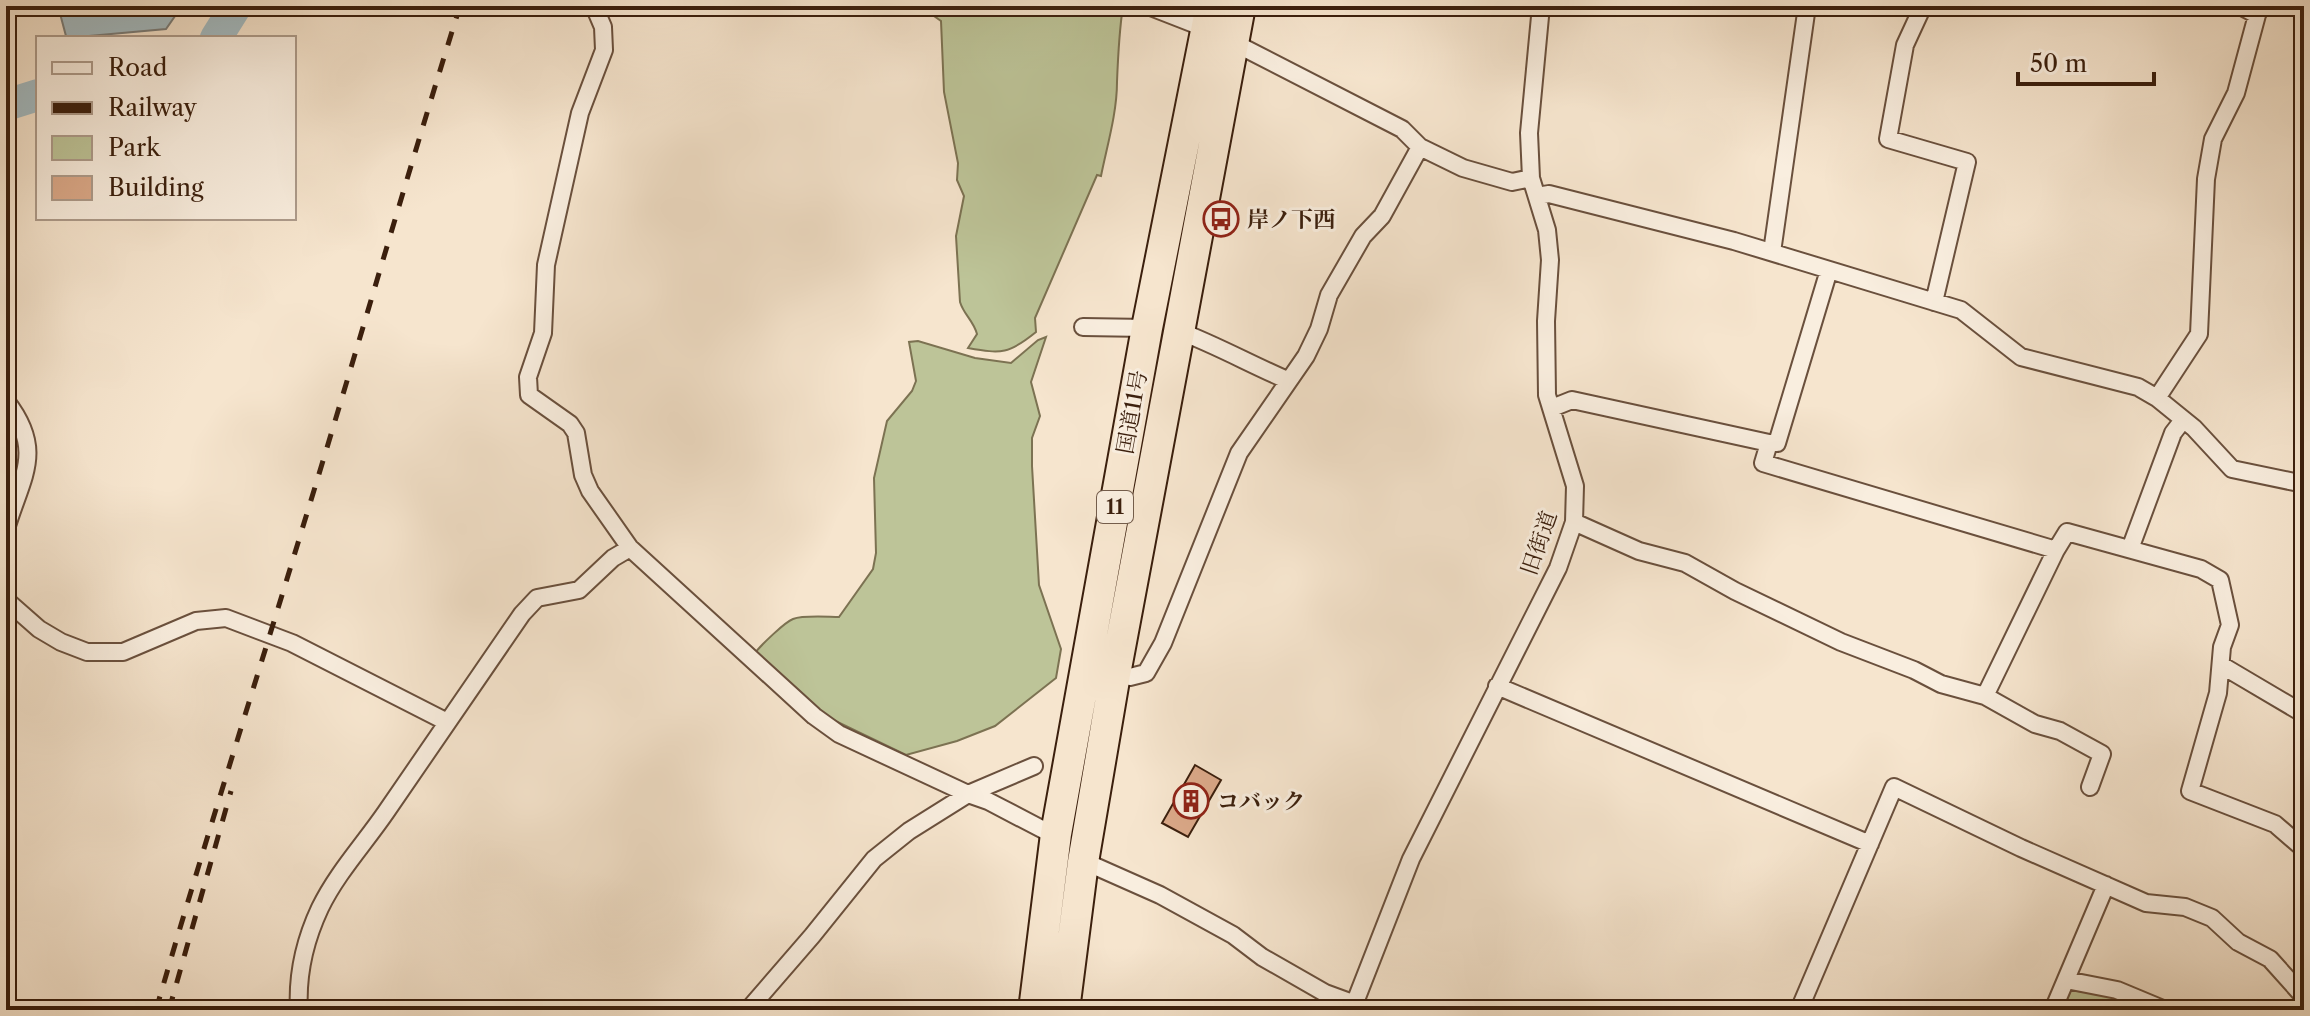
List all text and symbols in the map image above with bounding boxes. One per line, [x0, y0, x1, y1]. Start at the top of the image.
legend [36, 36, 296, 220]
scale bar [2018, 36, 2154, 86]
text: 50 m [2030, 49, 2087, 78]
text: Road [108, 53, 168, 82]
text: Railway [108, 93, 198, 122]
text: Park [108, 133, 161, 162]
text: Building [108, 173, 204, 202]
bus stop icon: 岸ノ下西 [1202, 200, 1240, 238]
place label: 岸ノ下西 [1247, 206, 1335, 233]
street label: 国道11号 [1111, 368, 1153, 456]
road number: 11 [1097, 491, 1133, 523]
street label: 旧街道 [1515, 507, 1563, 579]
building icon: コバック [1172, 782, 1210, 820]
place label: コバック [1217, 788, 1305, 815]

